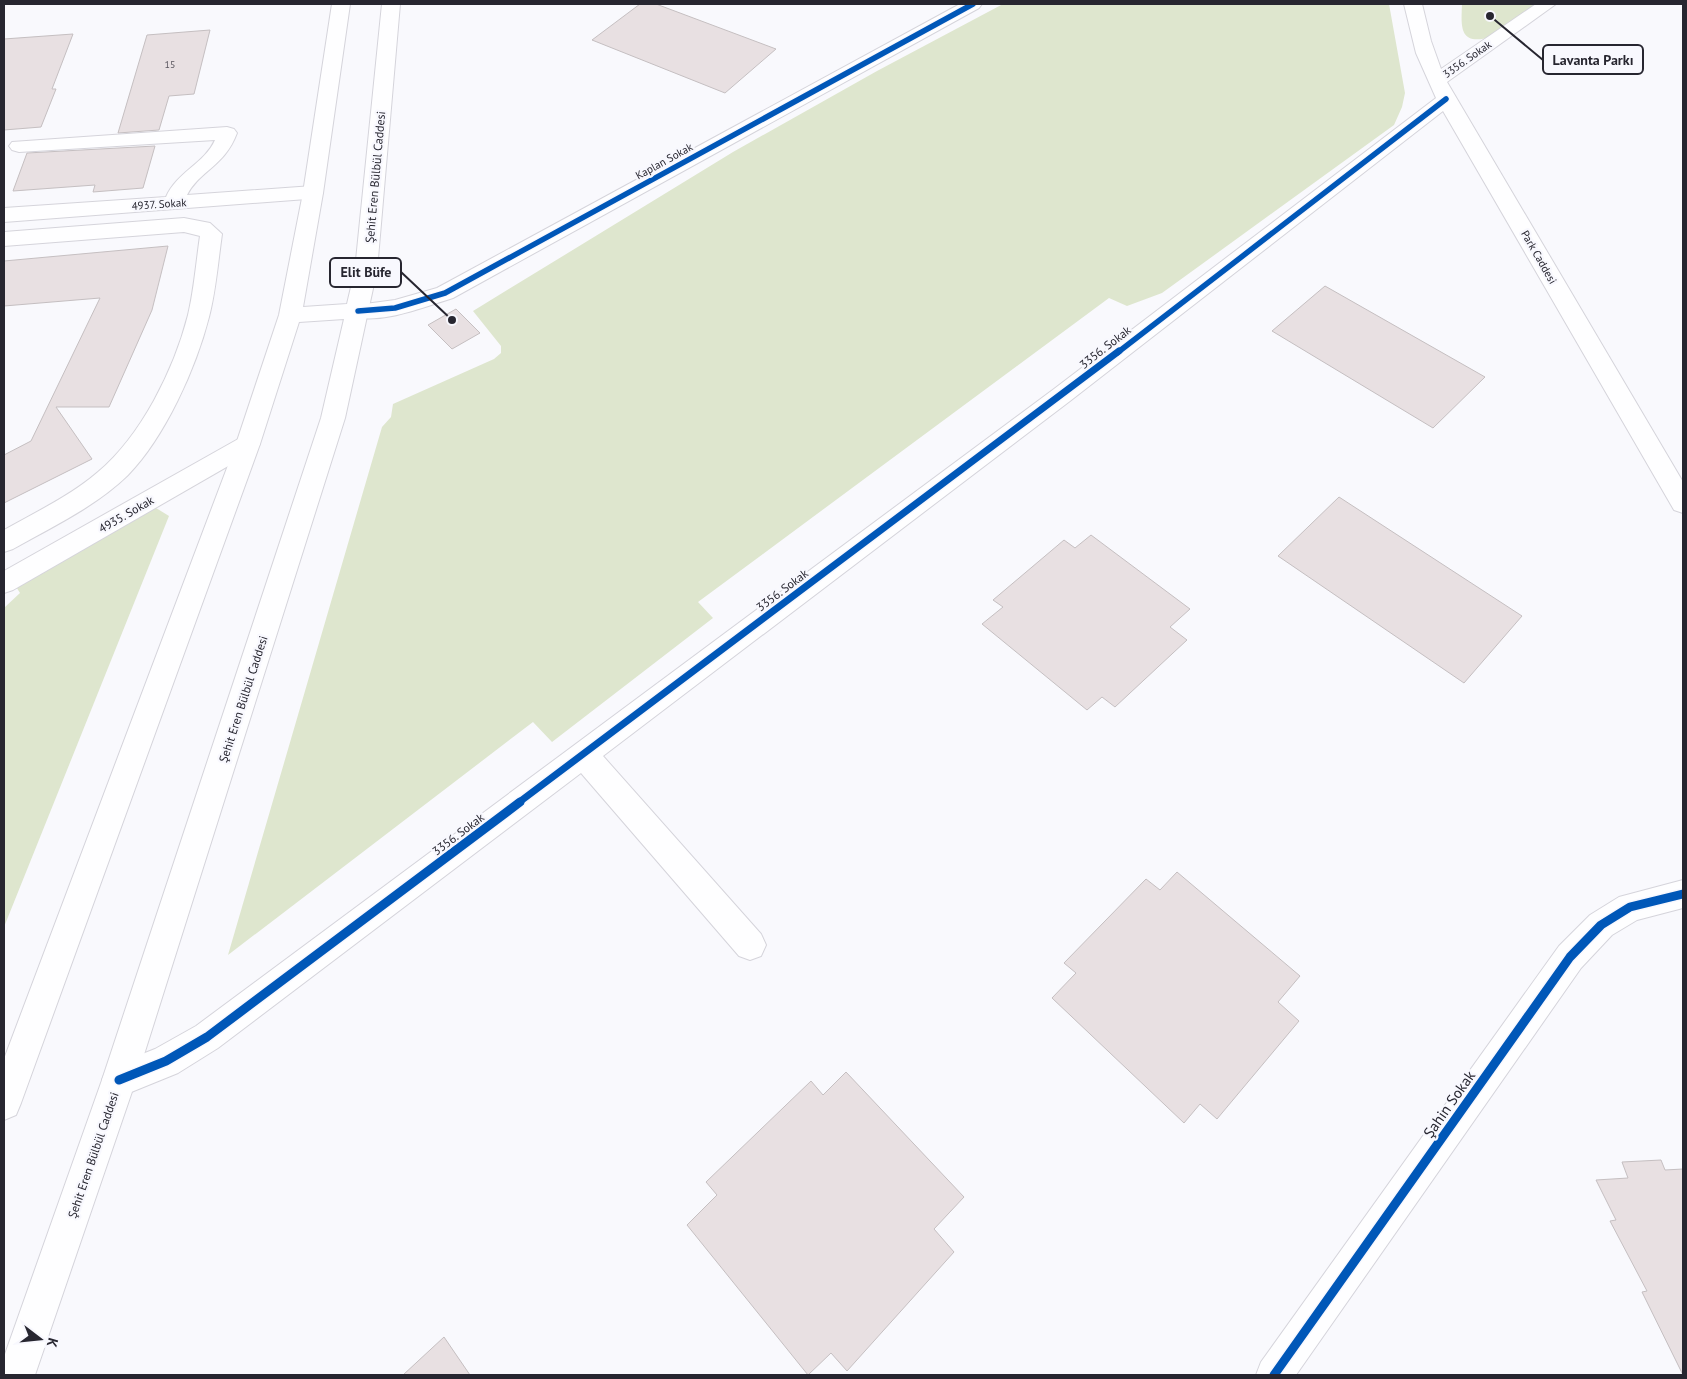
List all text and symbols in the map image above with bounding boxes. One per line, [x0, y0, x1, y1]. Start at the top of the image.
street label: 3356. Sokak [1440, 37, 1495, 81]
callout: Lavanta Parkı [1543, 45, 1643, 74]
text: Lavanta Parkı [1553, 51, 1633, 69]
house number: 15 [165, 58, 175, 71]
street label: Şehit Eren Bülbül Caddesi [362, 110, 388, 244]
street label: Kaplan Sokak [633, 139, 696, 182]
street label: 4937. Sokak [131, 195, 188, 213]
street label: Park Caddesi [1518, 228, 1560, 286]
callout: Elit Büfe [330, 258, 401, 287]
text: Elit Büfe [341, 263, 391, 281]
street label: 3356. Sokak [1076, 322, 1134, 372]
street label: 4935. Sokak [96, 492, 156, 536]
street label: 3356. Sokak [753, 565, 811, 614]
street label: Şehit Eren Bülbül Caddesi [215, 634, 271, 764]
street label: 3356. Sokak [429, 809, 487, 858]
street label: Şahin Sokak [1419, 1066, 1480, 1141]
street label: Şehit Eren Bülbül Caddesi [64, 1090, 122, 1220]
north arrow [15, 1314, 65, 1364]
text: K [43, 1336, 62, 1350]

